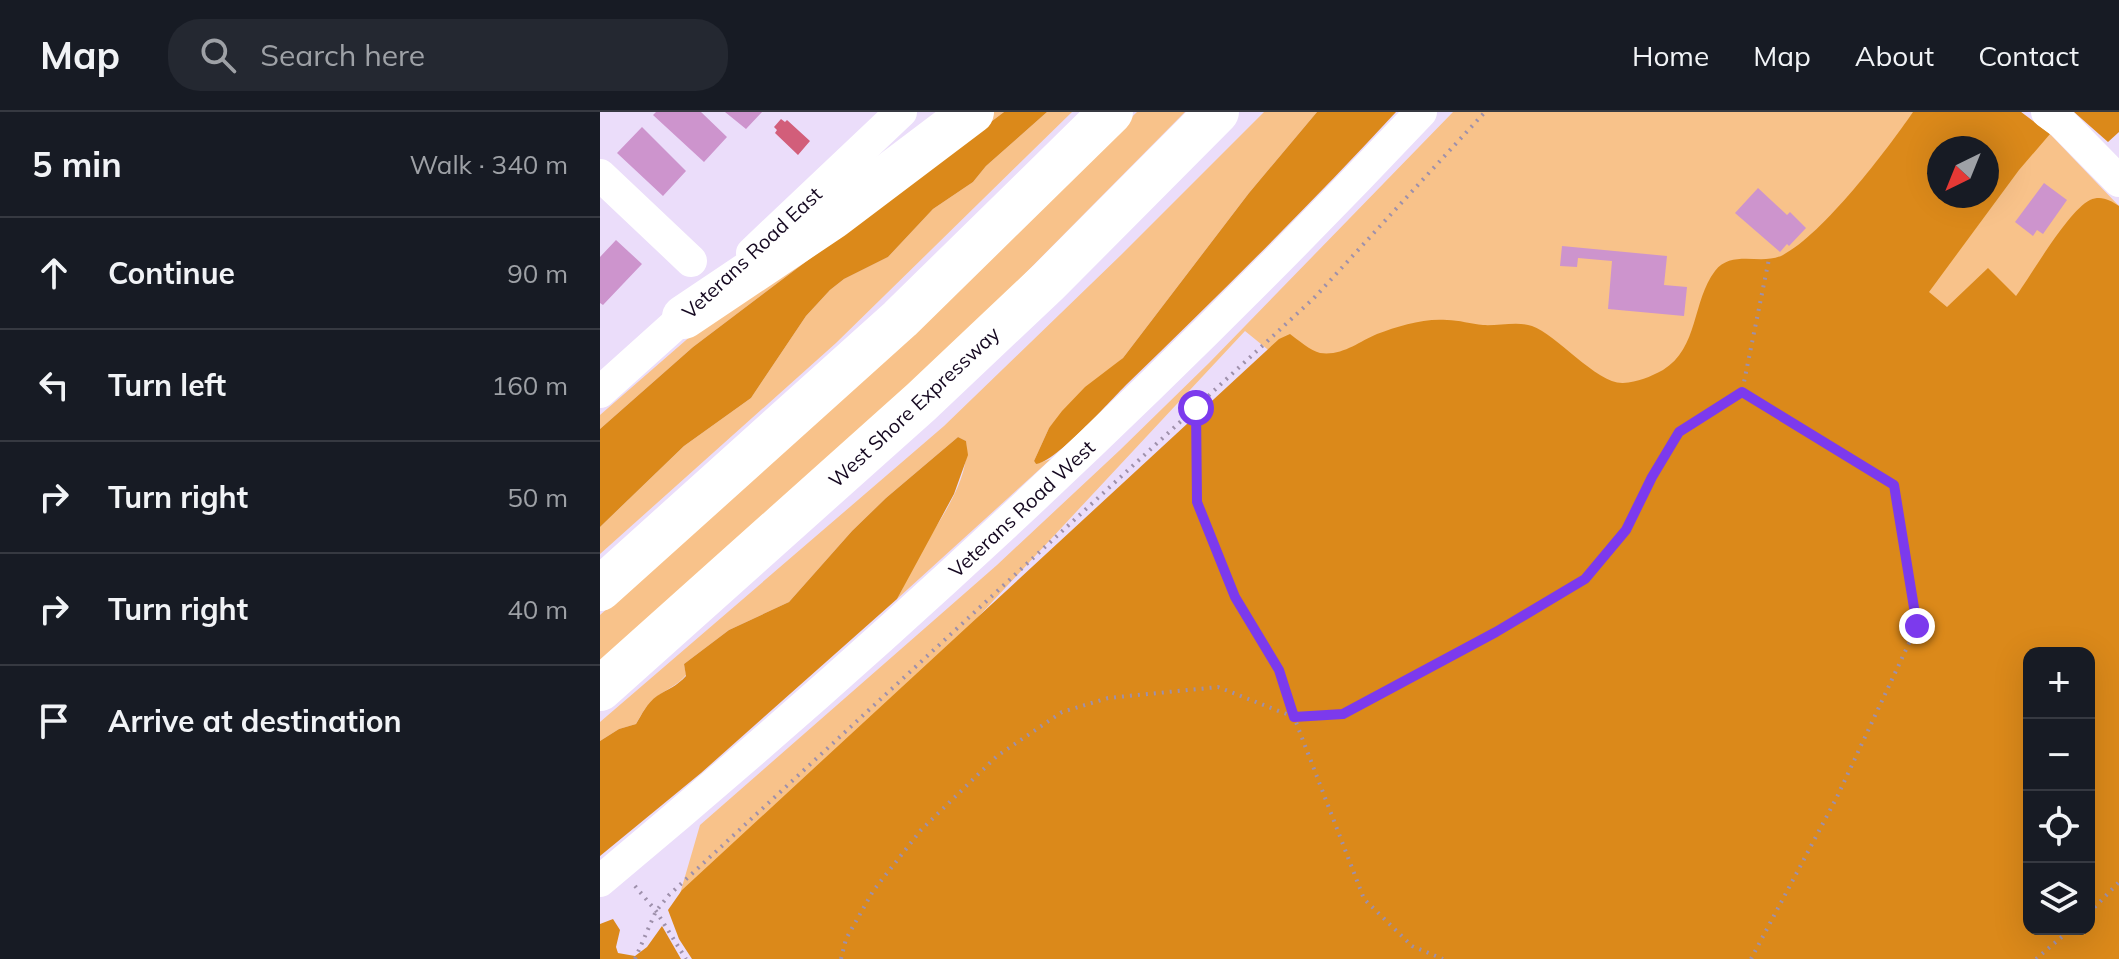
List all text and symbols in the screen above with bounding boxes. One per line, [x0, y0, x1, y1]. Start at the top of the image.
search box [168, 19, 728, 91]
text: Map [40, 31, 120, 79]
icon: search [196, 33, 240, 77]
text: Search here [260, 36, 425, 74]
text: Home [1632, 38, 1709, 73]
text: Map [1753, 38, 1811, 73]
text: About [1855, 38, 1934, 73]
text: Contact [1978, 38, 2079, 73]
north arrow [1927, 136, 1999, 208]
text: 5 min [32, 143, 122, 186]
text: Walk · 340 m [409, 148, 568, 181]
street label: Veterans Road East [677, 181, 827, 324]
icon: ahead [32, 251, 76, 295]
text: Continue [108, 254, 235, 292]
text: 90 m [507, 257, 568, 290]
street label: West Shore Expressway [823, 321, 1005, 492]
icon: left [32, 363, 76, 407]
text: Turn left [108, 366, 226, 404]
text: 160 m [492, 369, 568, 402]
route start [1178, 390, 1214, 426]
street label: Veterans Road West [943, 435, 1100, 583]
icon: right [32, 475, 76, 519]
text: Turn right [108, 478, 248, 516]
text: 50 m [507, 481, 568, 514]
icon: right [32, 587, 76, 631]
text: Turn right [108, 590, 248, 628]
text: 40 m [507, 593, 568, 626]
route end [1899, 608, 1935, 644]
map controls [2023, 647, 2095, 935]
button: + [2023, 647, 2095, 719]
icon: arrive [32, 699, 76, 743]
text: Arrive at destination [108, 702, 402, 740]
button: − [2023, 719, 2095, 791]
button: locate [2023, 791, 2095, 863]
button: layers [2023, 863, 2095, 935]

